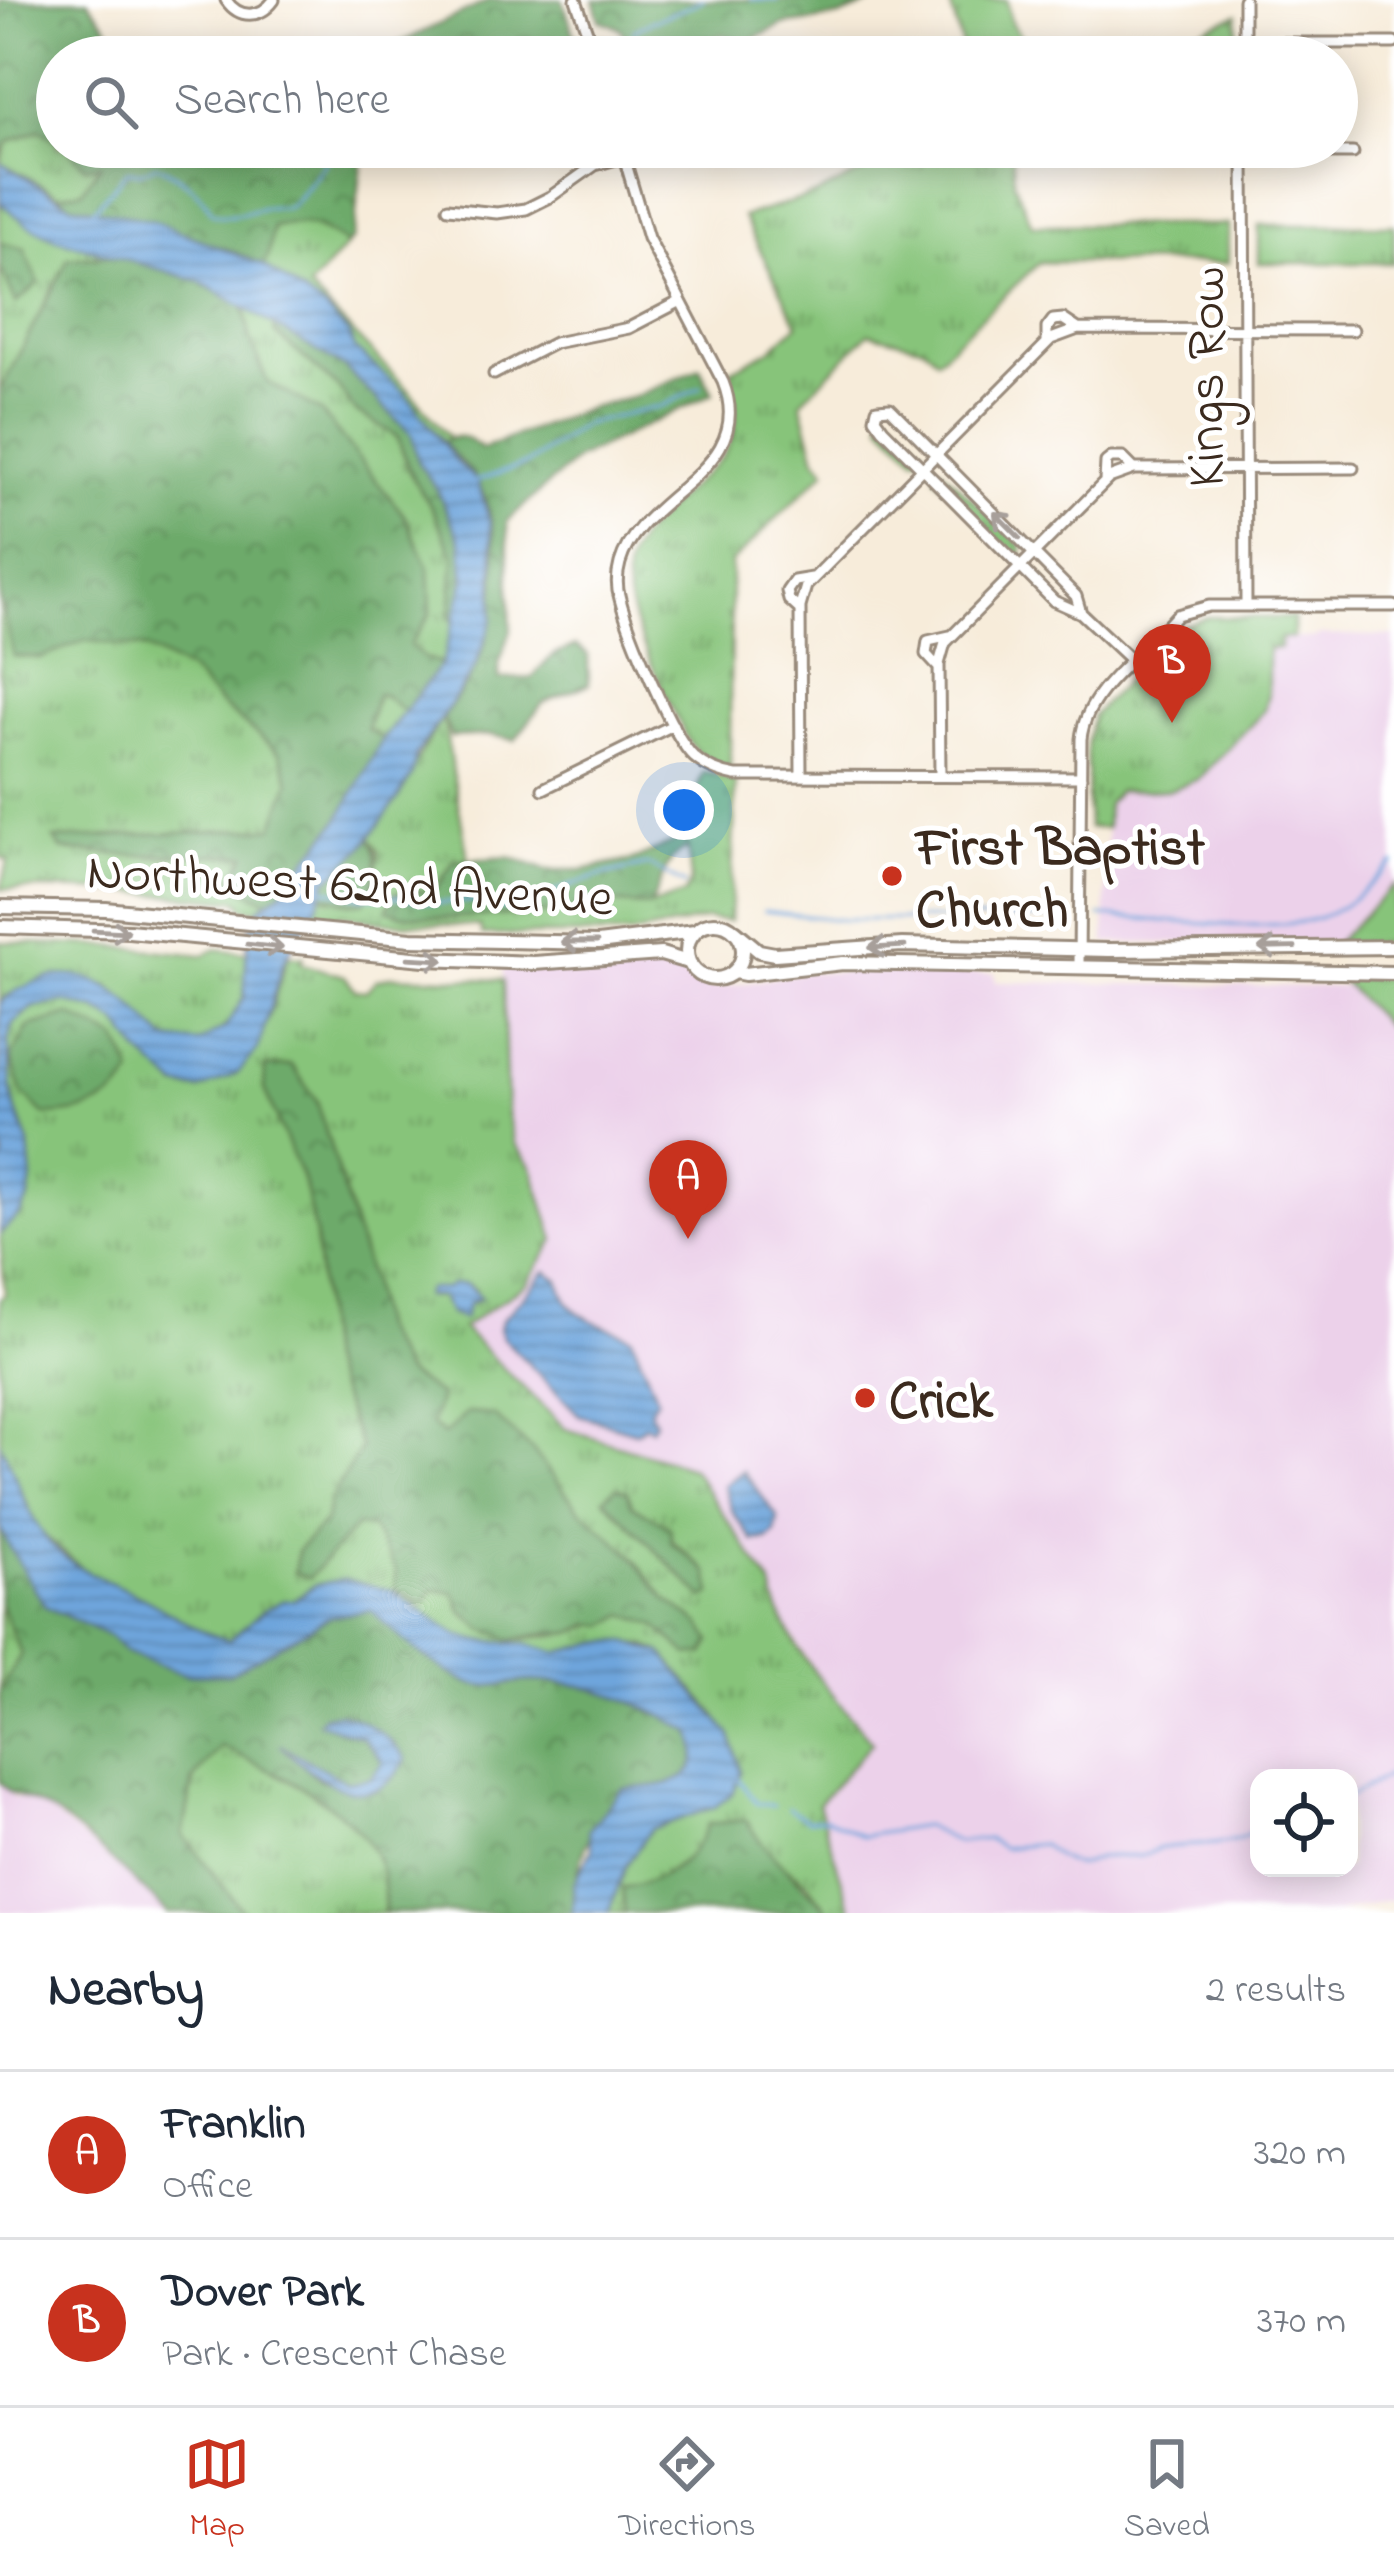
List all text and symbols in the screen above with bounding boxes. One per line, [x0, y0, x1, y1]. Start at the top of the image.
search box [36, 36, 1358, 168]
icon: search [78, 69, 144, 135]
text: Search here [174, 69, 390, 135]
street label: Kings Row [1171, 266, 1250, 488]
one-way arrow [993, 511, 1022, 540]
pin: B [1133, 624, 1211, 723]
your location [654, 780, 714, 840]
place label: First Baptist Church [914, 812, 1206, 952]
street label: Northwest 62nd Avenue [85, 835, 615, 941]
marker: First Baptist Church [879, 863, 905, 889]
one-way arrow [91, 920, 130, 943]
one-way arrow [560, 931, 599, 954]
one-way arrow [245, 935, 284, 958]
one-way arrow [868, 935, 907, 958]
one-way arrow [1258, 937, 1297, 960]
one-way arrow [406, 948, 445, 971]
pin: A [649, 1140, 727, 1239]
place label: Crick [889, 1365, 994, 1443]
marker: Crick [852, 1385, 878, 1411]
map controls [1250, 1769, 1358, 1877]
button: locate [1250, 1769, 1358, 1877]
text: Nearby [48, 1954, 204, 2029]
text: 2 results [1206, 1963, 1346, 2020]
text: Franklin [162, 2093, 306, 2159]
text: A [75, 2126, 99, 2183]
text: 320 m [1254, 2126, 1346, 2183]
text: Office [162, 2159, 252, 2216]
text: Dover Park [162, 2261, 364, 2327]
text: B [74, 2294, 100, 2351]
text: 370 m [1257, 2294, 1346, 2351]
text: Park · Crescent Chase [162, 2327, 506, 2384]
tab: Map [184, 2431, 250, 2551]
tab: Directions [618, 2431, 755, 2551]
tab: Saved [1124, 2431, 1210, 2551]

